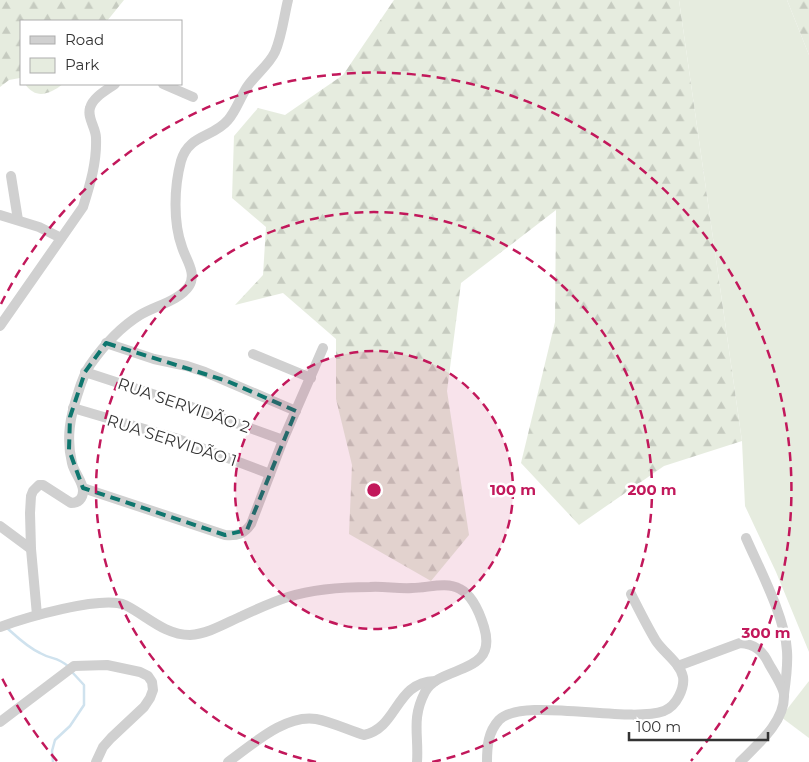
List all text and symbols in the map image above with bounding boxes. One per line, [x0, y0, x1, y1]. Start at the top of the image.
legend [20, 20, 182, 85]
text: Road [65, 30, 104, 49]
text: Park [65, 55, 99, 74]
street label: RUA SERVIDÃO 2 [115, 374, 252, 437]
street label: RUA SERVIDÃO 1 [105, 411, 239, 470]
text: 100 m [490, 480, 536, 499]
text: 200 m [627, 480, 677, 499]
centre of rings [365, 481, 383, 499]
text: 300 m [740, 623, 791, 642]
scale bar [629, 710, 768, 742]
text: 100 m [636, 717, 681, 736]

